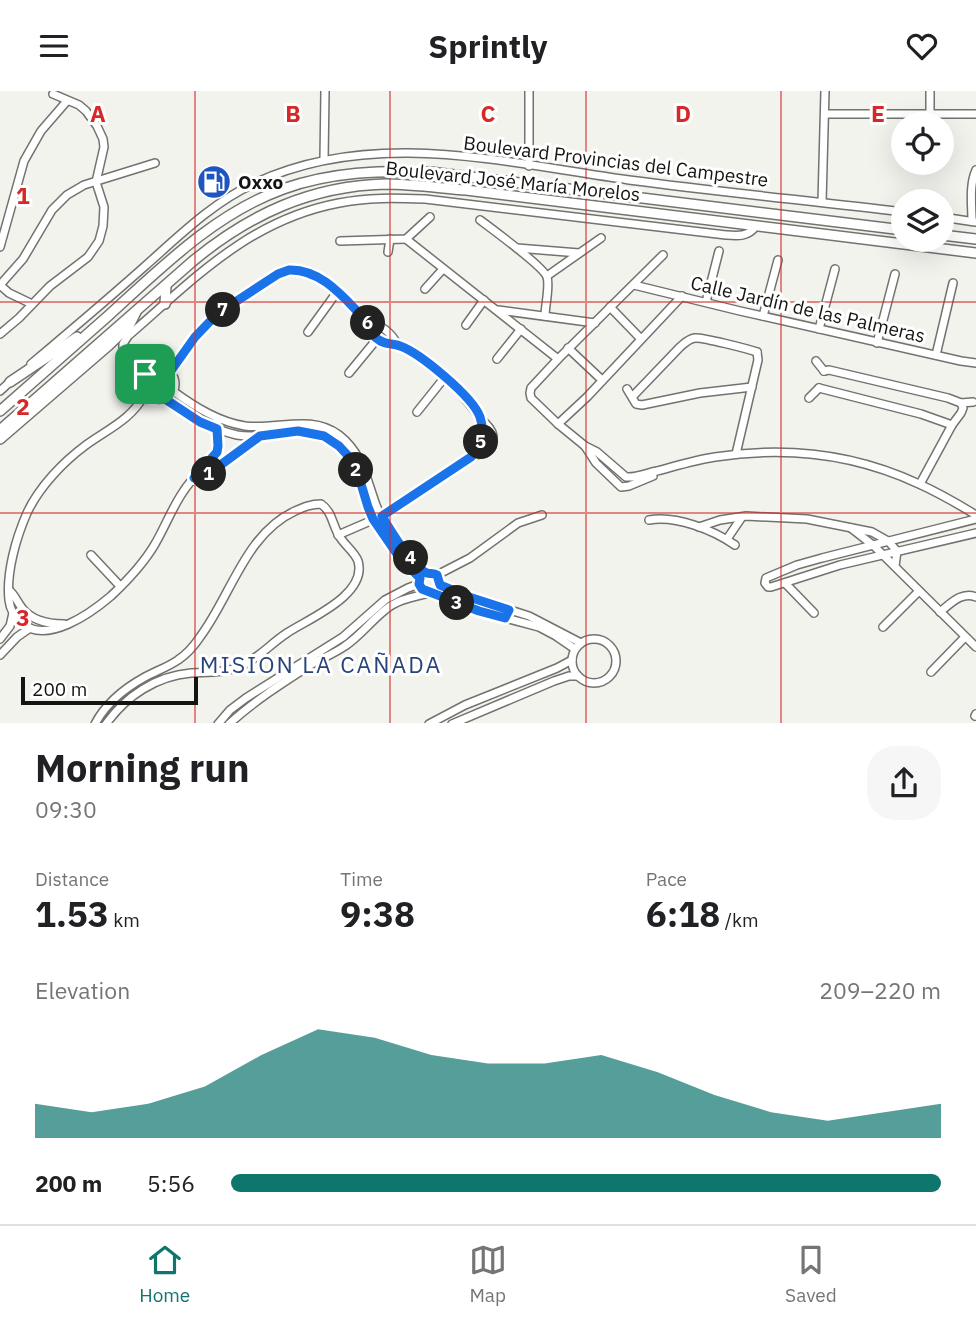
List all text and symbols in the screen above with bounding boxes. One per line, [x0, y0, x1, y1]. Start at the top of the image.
text: Sprintly [428, 25, 548, 67]
icon: menu [35, 27, 73, 65]
icon: heart [903, 27, 941, 65]
text: A [90, 98, 106, 128]
text: B [285, 98, 301, 128]
text: C [481, 98, 496, 128]
text: D [675, 98, 691, 128]
text: E [871, 98, 885, 128]
map controls [891, 112, 954, 252]
button: locate [891, 112, 954, 175]
street label: Boulevard Provincias del Campestre [462, 130, 770, 192]
street label: Boulevard José María Morelos [385, 156, 641, 206]
fuel station icon: Oxxo [195, 163, 233, 201]
place label: Oxxo [238, 170, 284, 194]
text: 1 [16, 180, 30, 210]
button: layers [891, 189, 954, 252]
street label: Calle Jardín de las Palmeras [688, 270, 928, 348]
pin: 7 [206, 293, 241, 327]
text: 7 [217, 297, 228, 321]
pin: 6 [350, 306, 386, 341]
text: 6 [362, 310, 373, 334]
pin [115, 344, 175, 404]
icon: arrive [126, 355, 164, 393]
text: 2 [16, 391, 30, 421]
pin: 5 [463, 425, 498, 459]
text: 5 [475, 429, 486, 453]
pin: 2 [338, 453, 374, 487]
pin: 1 [192, 457, 227, 491]
text: 2 [350, 457, 361, 481]
text: 1 [203, 461, 214, 485]
pin: 4 [394, 540, 428, 575]
text: 4 [405, 545, 416, 569]
pin: 3 [440, 585, 475, 621]
text: 3 [451, 590, 462, 614]
text: 3 [16, 602, 30, 632]
district label: MISION LA CAÑADA [200, 649, 442, 679]
scale bar [21, 675, 198, 706]
text: 200 m [32, 677, 87, 701]
text: Morning run [35, 743, 250, 792]
button: share [867, 746, 941, 820]
text: 09:30 [35, 794, 97, 824]
text: Distance [35, 867, 109, 891]
text: Time [340, 867, 383, 891]
text: Pace [646, 867, 687, 891]
text: 1.53 [35, 891, 109, 937]
text: 9:38 [340, 891, 415, 937]
text: 6:18 [646, 891, 720, 937]
text: km [109, 908, 140, 932]
text: /km [720, 908, 759, 932]
text: Elevation [35, 975, 130, 1005]
text: 209–220 m [819, 975, 941, 1005]
text: 200 m [35, 1168, 102, 1198]
text: 5:56 [147, 1168, 195, 1198]
tab: Home [139, 1241, 190, 1307]
tab: Map [469, 1241, 507, 1307]
tab: Saved [785, 1241, 837, 1307]

